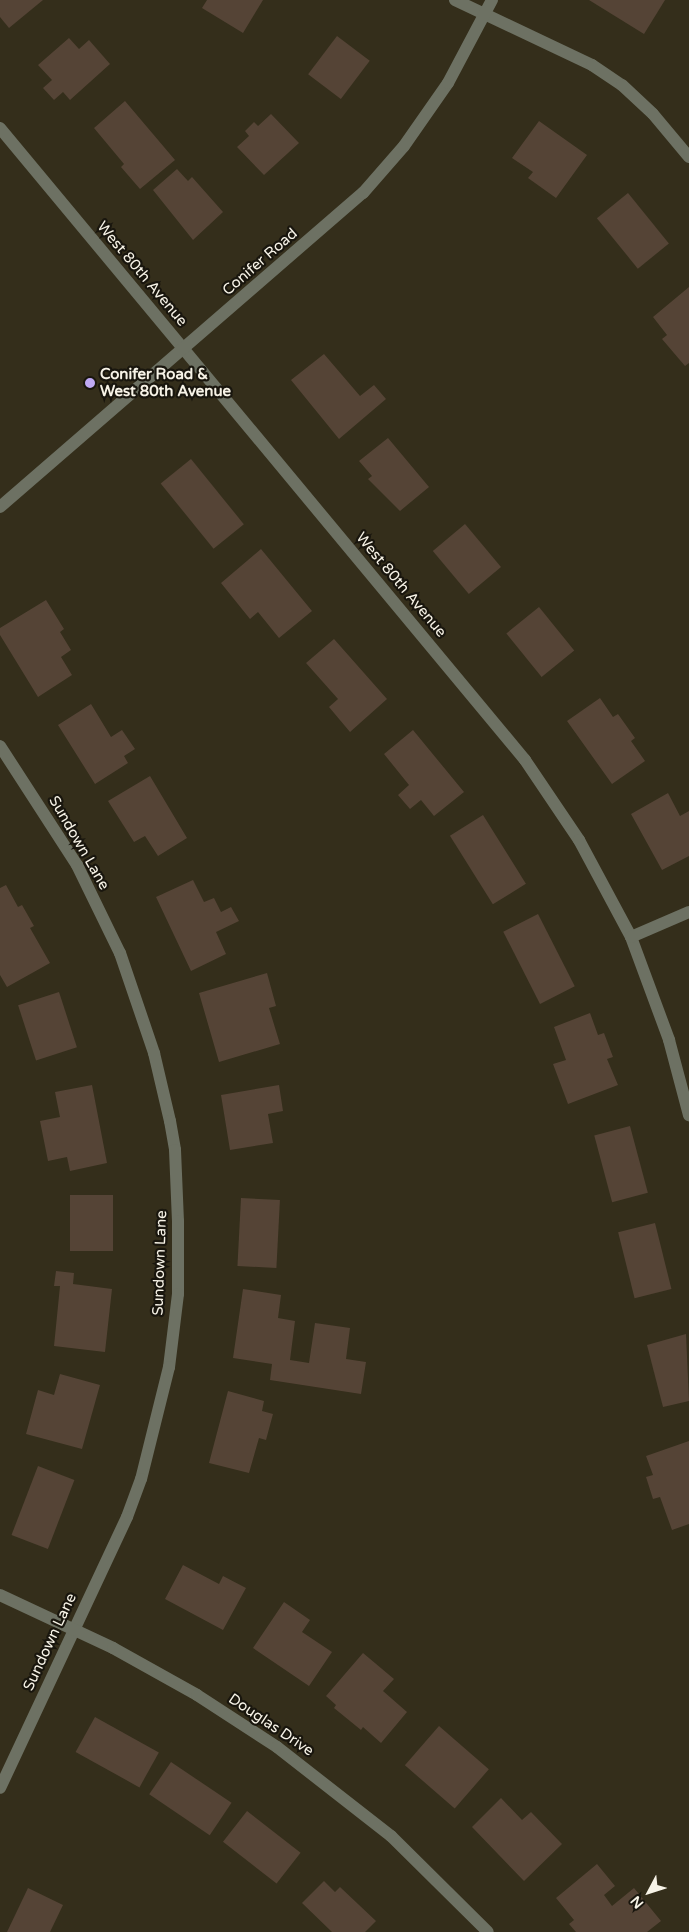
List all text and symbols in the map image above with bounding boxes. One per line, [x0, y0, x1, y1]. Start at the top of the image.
street label: West 80th Avenue [93, 218, 191, 330]
street label: Conifer Road [219, 225, 301, 299]
place label: Conifer Road & West 80th Avenue [100, 365, 231, 400]
marker: Conifer Road & West 80th Avenue [84, 377, 96, 389]
street label: West 80th Avenue [352, 529, 450, 641]
street label: Sundown Lane [45, 793, 113, 893]
street label: Sundown Lane [149, 1210, 171, 1316]
street label: Sundown Lane [20, 1590, 80, 1694]
street label: Douglas Drive [225, 1690, 317, 1760]
north arrow [624, 1867, 674, 1917]
text: N [627, 1892, 647, 1912]

